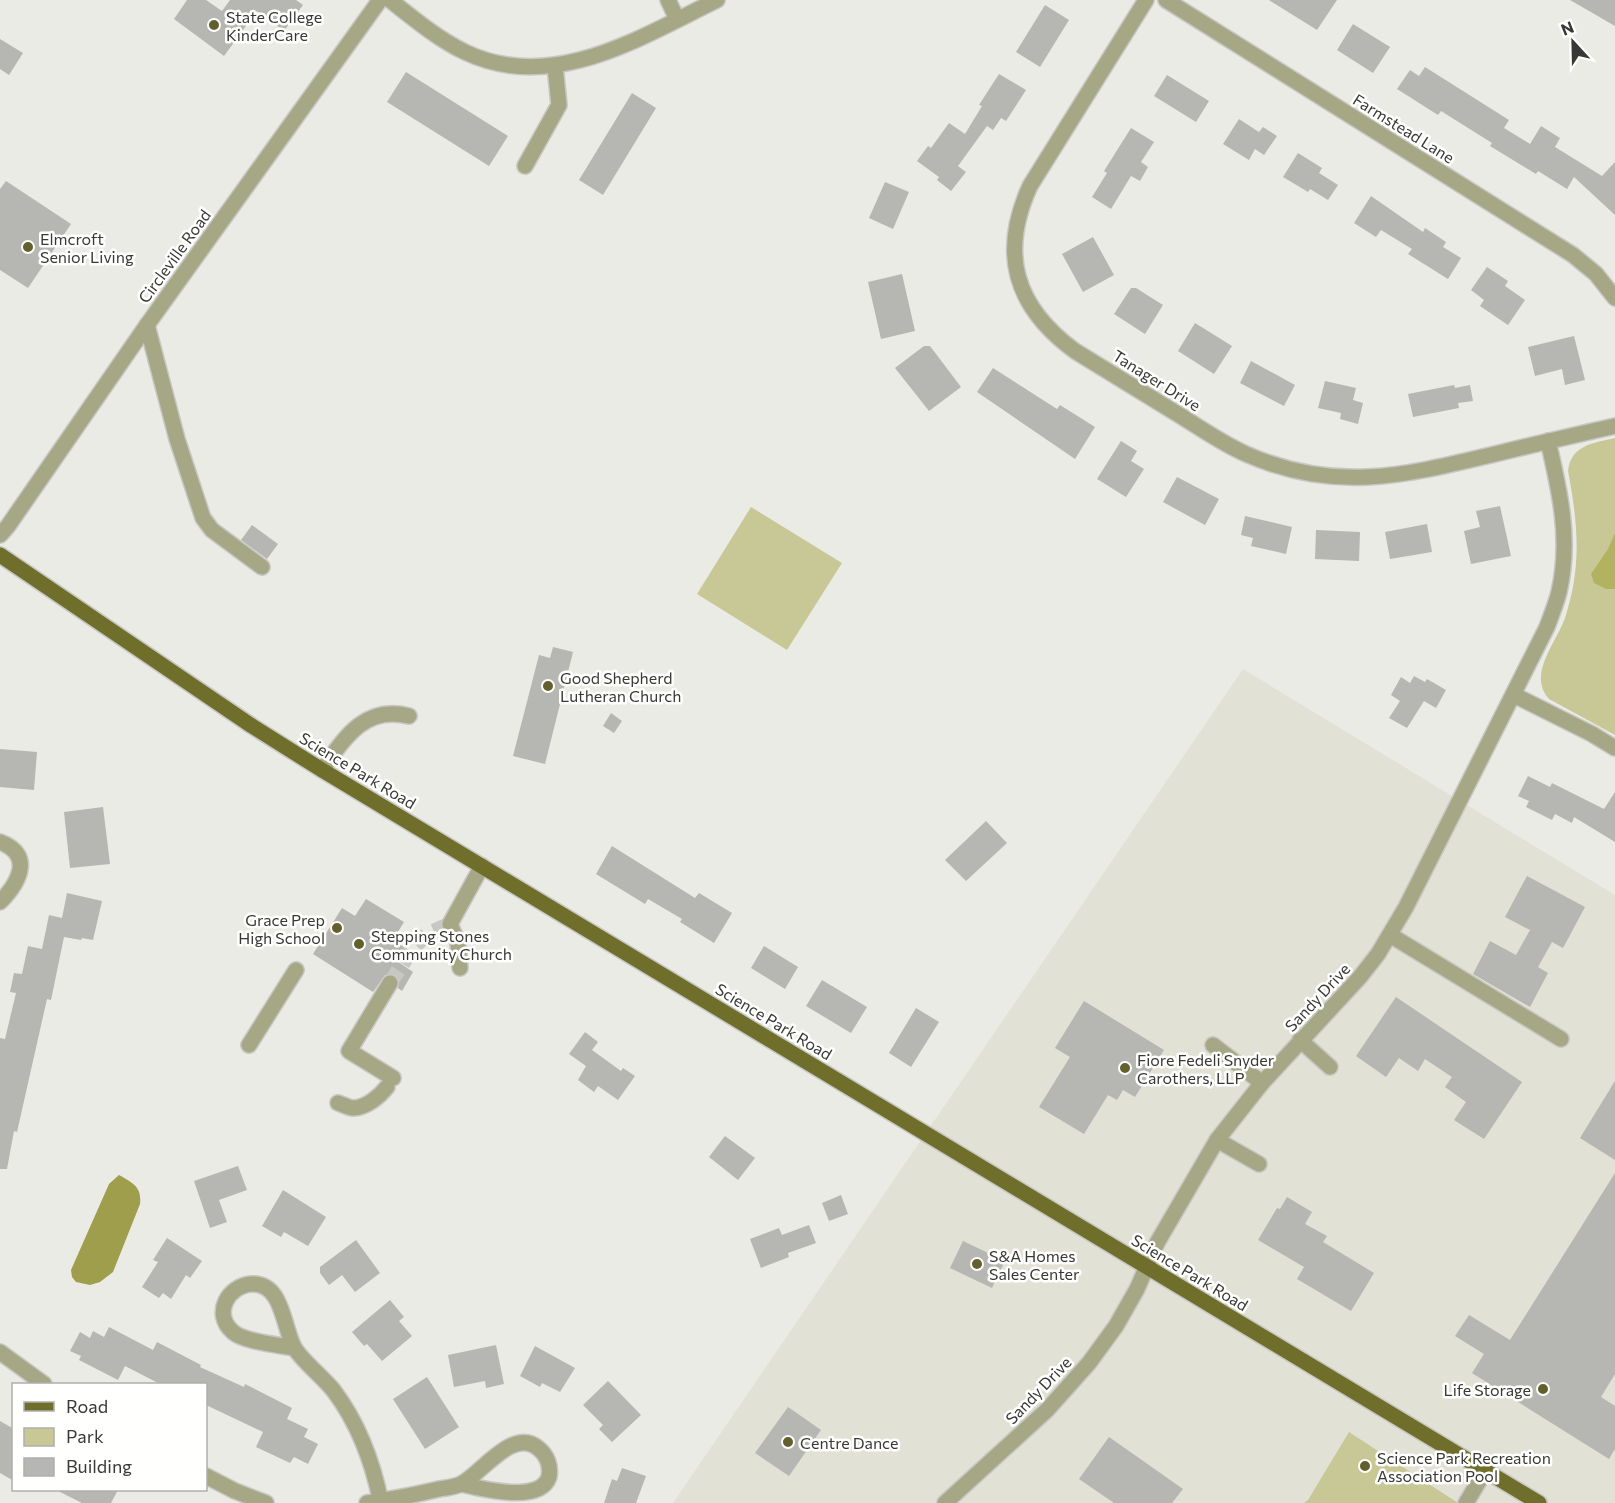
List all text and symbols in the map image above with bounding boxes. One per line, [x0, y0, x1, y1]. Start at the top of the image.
place label: State College KinderCare [226, 7, 322, 44]
north arrow [1543, 12, 1603, 72]
text: N [1558, 17, 1576, 39]
marker: State College KinderCare [207, 18, 221, 32]
street label: Farmstead Lane [1350, 89, 1458, 167]
street label: Circleville Road [134, 206, 214, 306]
place label: Elmcroft Senior Living [40, 229, 134, 266]
marker: Elmcroft Senior Living [21, 240, 35, 254]
street label: Tanager Drive [1110, 345, 1204, 415]
place label: Good Shepherd Lutheran Church [560, 668, 681, 705]
marker: Good Shepherd Lutheran Church [541, 679, 555, 693]
street label: Science Park Road [296, 728, 420, 812]
place label: Grace Prep High School [238, 910, 325, 947]
marker: Grace Prep High School [330, 921, 344, 935]
place label: Stepping Stones Community Church [371, 926, 512, 963]
marker: Stepping Stones Community Church [352, 937, 366, 951]
street label: Sandy Drive [1281, 959, 1353, 1035]
street label: Science Park Road [712, 979, 836, 1063]
place label: Fiore Fedeli Snyder Carothers, LLP [1137, 1050, 1275, 1087]
marker: Fiore Fedeli Snyder Carothers, LLP [1118, 1061, 1132, 1075]
street label: Science Park Road [1128, 1230, 1252, 1314]
place label: S&A Homes Sales Center [989, 1246, 1080, 1283]
marker: S&A Homes Sales Center [970, 1257, 984, 1271]
street label: Sandy Drive [1001, 1352, 1075, 1428]
place label: Life Storage [1444, 1380, 1531, 1399]
marker: Life Storage [1536, 1382, 1550, 1396]
legend [12, 1383, 207, 1491]
text: Road [66, 1395, 108, 1417]
text: Park [66, 1425, 104, 1447]
place label: Centre Dance [800, 1433, 898, 1452]
marker: Centre Dance [781, 1435, 795, 1449]
place label: Science Park Recreation Association Pool [1377, 1448, 1551, 1485]
text: Building [66, 1455, 132, 1477]
marker: Science Park Recreation Association Pool [1358, 1459, 1372, 1473]

